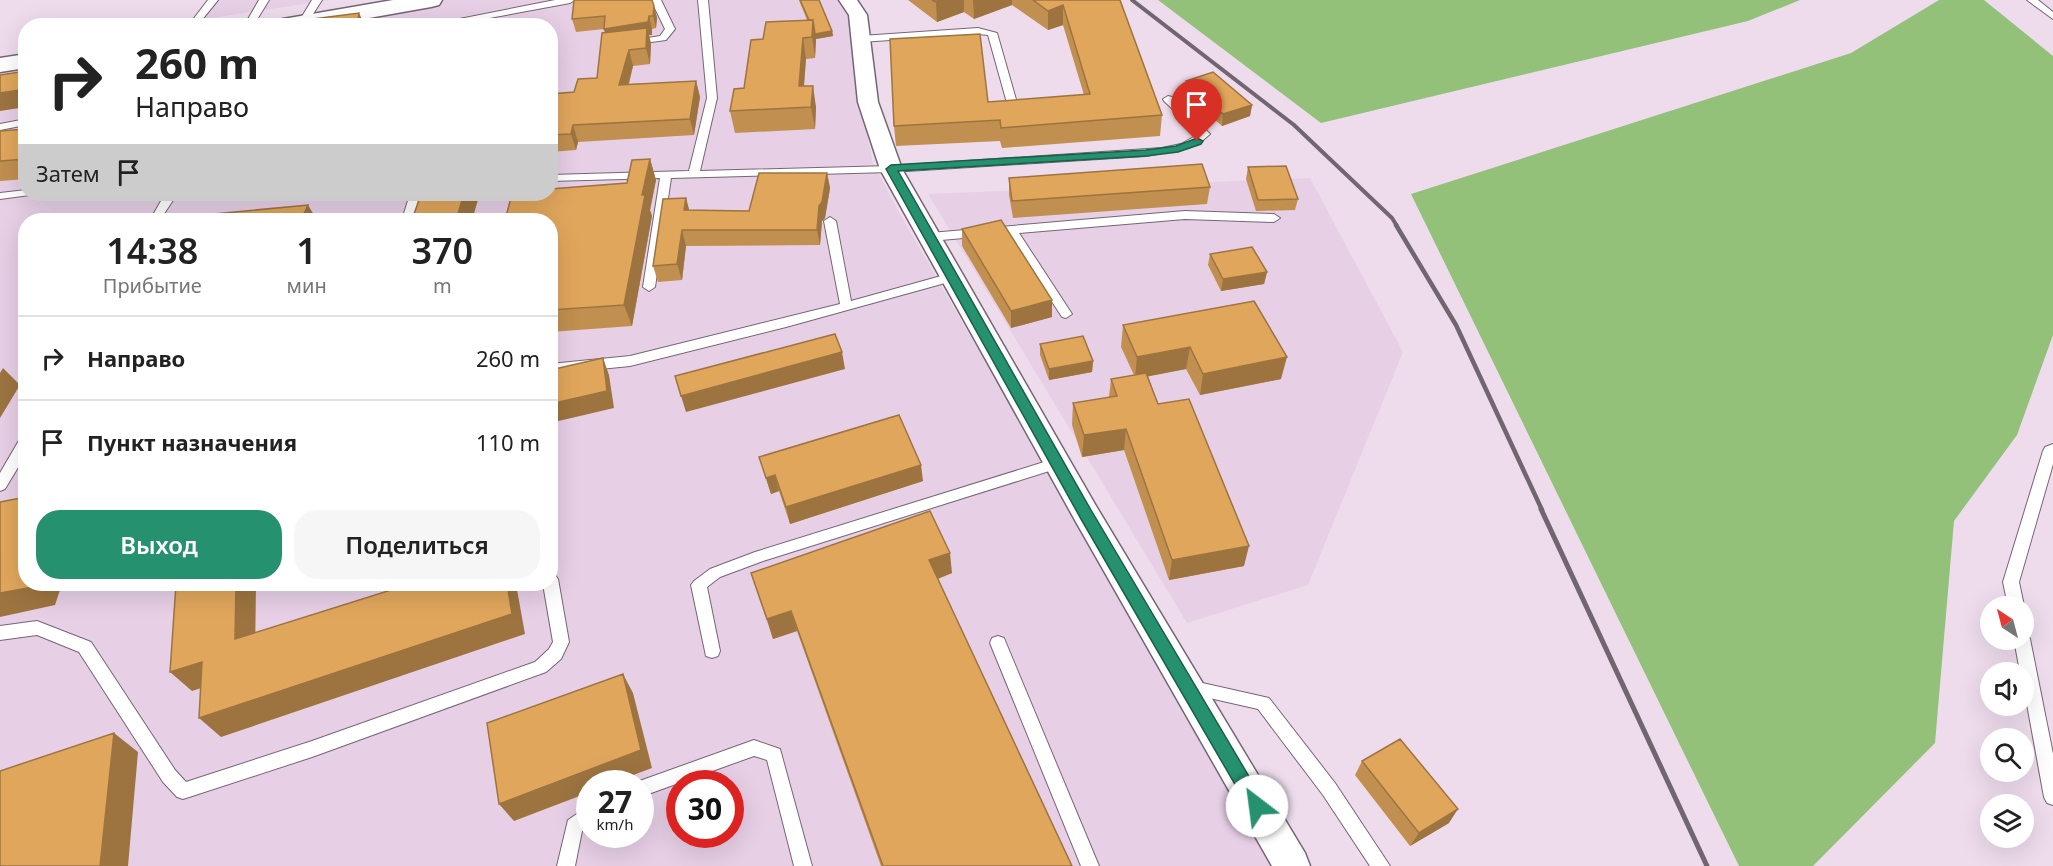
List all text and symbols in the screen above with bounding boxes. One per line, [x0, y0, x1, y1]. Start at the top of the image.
text: 260 m [135, 34, 259, 91]
icon: right [36, 42, 114, 120]
pin [1171, 79, 1222, 141]
text: Направо [135, 88, 249, 125]
icon: arrive [1180, 88, 1213, 121]
icon: arrive [112, 156, 145, 189]
text: Затем [36, 158, 100, 188]
text: 14:38 [106, 226, 198, 275]
text: 1 [296, 226, 317, 275]
text: 370 [411, 226, 473, 275]
text: Прибытие [103, 272, 202, 299]
text: мин [287, 272, 327, 299]
text: m [433, 272, 452, 299]
icon: right [36, 342, 69, 375]
text: Направо [87, 343, 185, 373]
text: 260 m [476, 343, 540, 373]
icon: arrive [36, 426, 69, 459]
text: Пункт назначения [87, 427, 297, 457]
text: 110 m [476, 427, 540, 457]
button: Выход [36, 510, 282, 579]
button: Поделиться [294, 510, 540, 579]
north arrow [1980, 596, 2034, 650]
map controls [1980, 596, 2034, 848]
button: sound [1980, 662, 2034, 716]
button: search [1980, 728, 2034, 782]
speed limit sign: 30 [666, 770, 744, 848]
position arrow [1225, 774, 1289, 838]
text: 27 [598, 781, 632, 822]
button: layers [1980, 794, 2034, 848]
text: km/h [597, 814, 633, 834]

